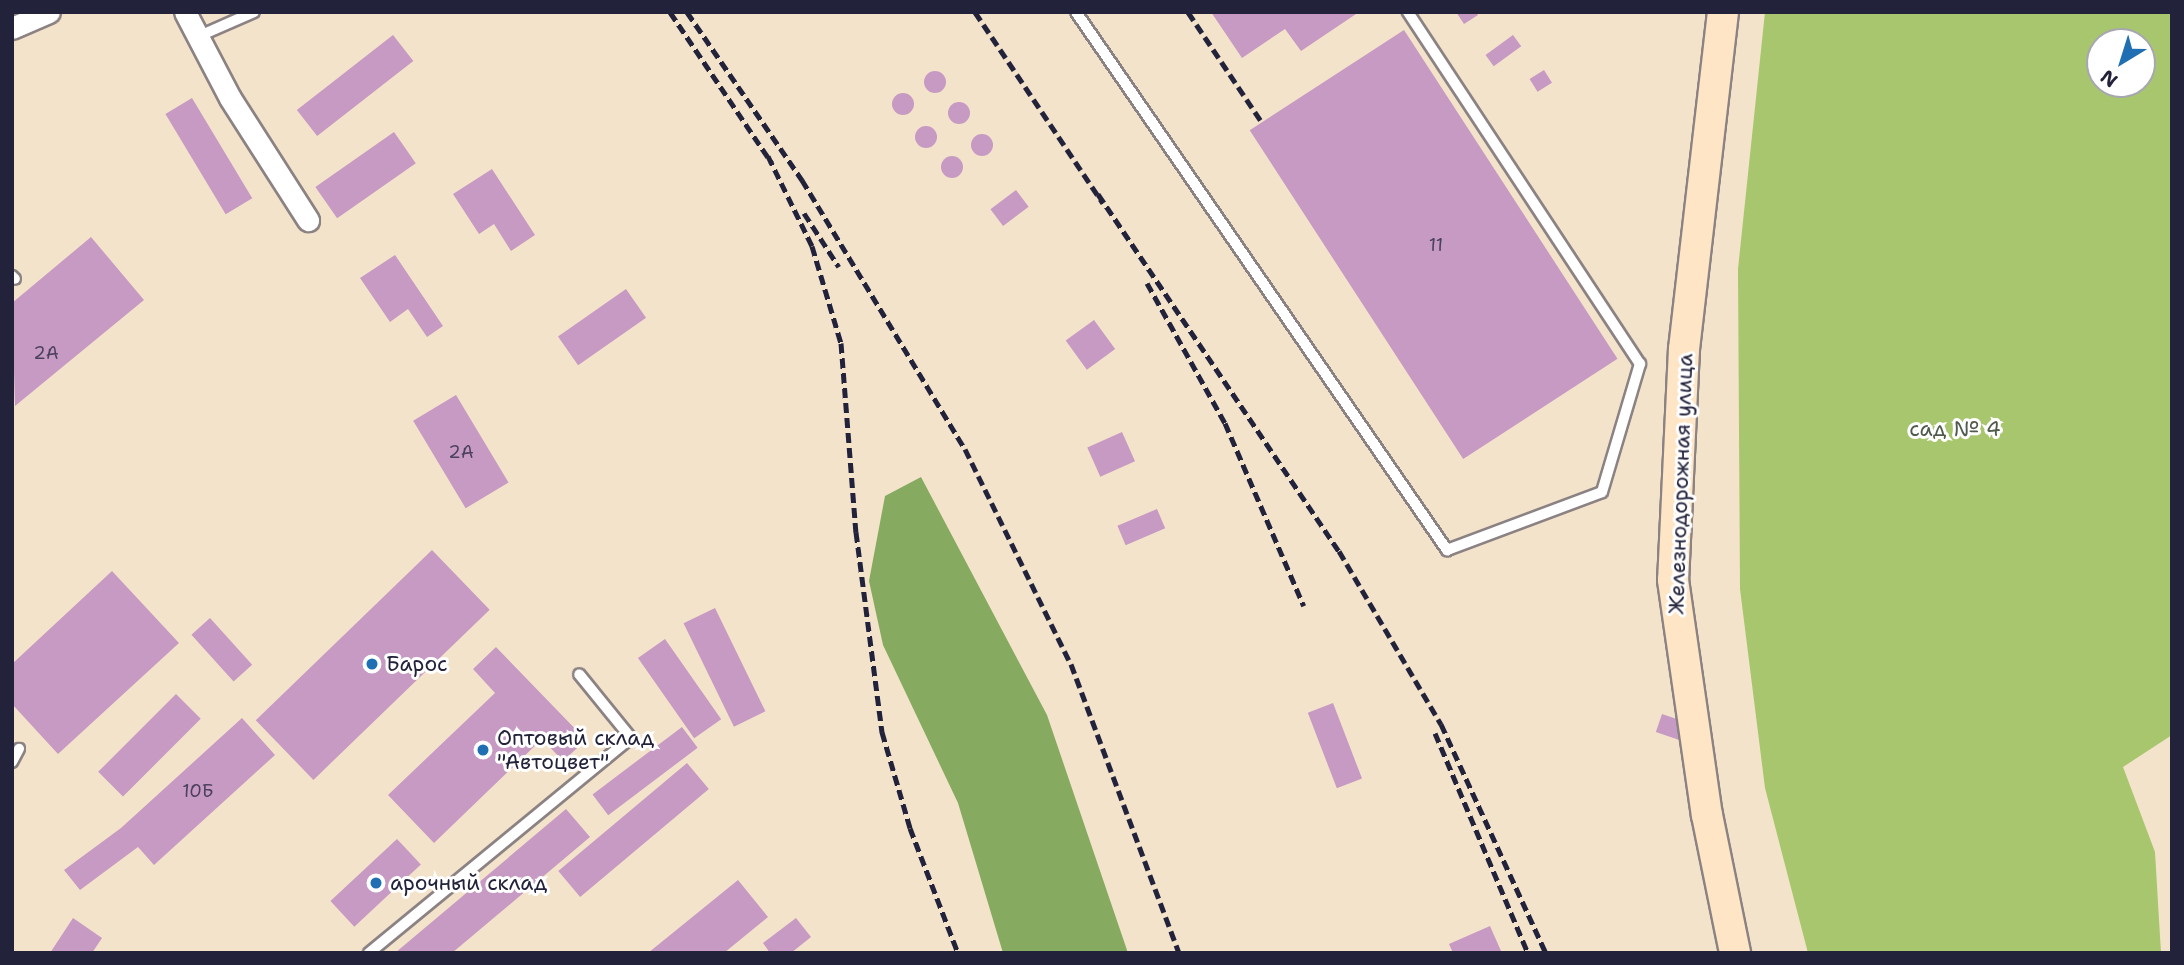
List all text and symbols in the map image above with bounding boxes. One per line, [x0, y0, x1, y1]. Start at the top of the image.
north arrow [2086, 28, 2156, 98]
text: N [2095, 64, 2123, 93]
house number: 11 [1429, 234, 1443, 256]
house number: 2А [33, 342, 59, 364]
street label: Железнодорожная улица [1664, 353, 1698, 615]
park label: сад № 4 [1909, 416, 2001, 442]
house number: 2А [448, 441, 474, 463]
place label: Барос [386, 651, 448, 677]
marker: Барос [364, 656, 380, 672]
place label: Оптовый склад "Автоцвет" [497, 725, 654, 775]
marker: Оптовый склад "Автоцвет" [475, 742, 491, 758]
house number: 10Б [182, 780, 214, 802]
place label: арочный склад [390, 870, 547, 896]
marker: арочный склад [368, 875, 384, 891]

